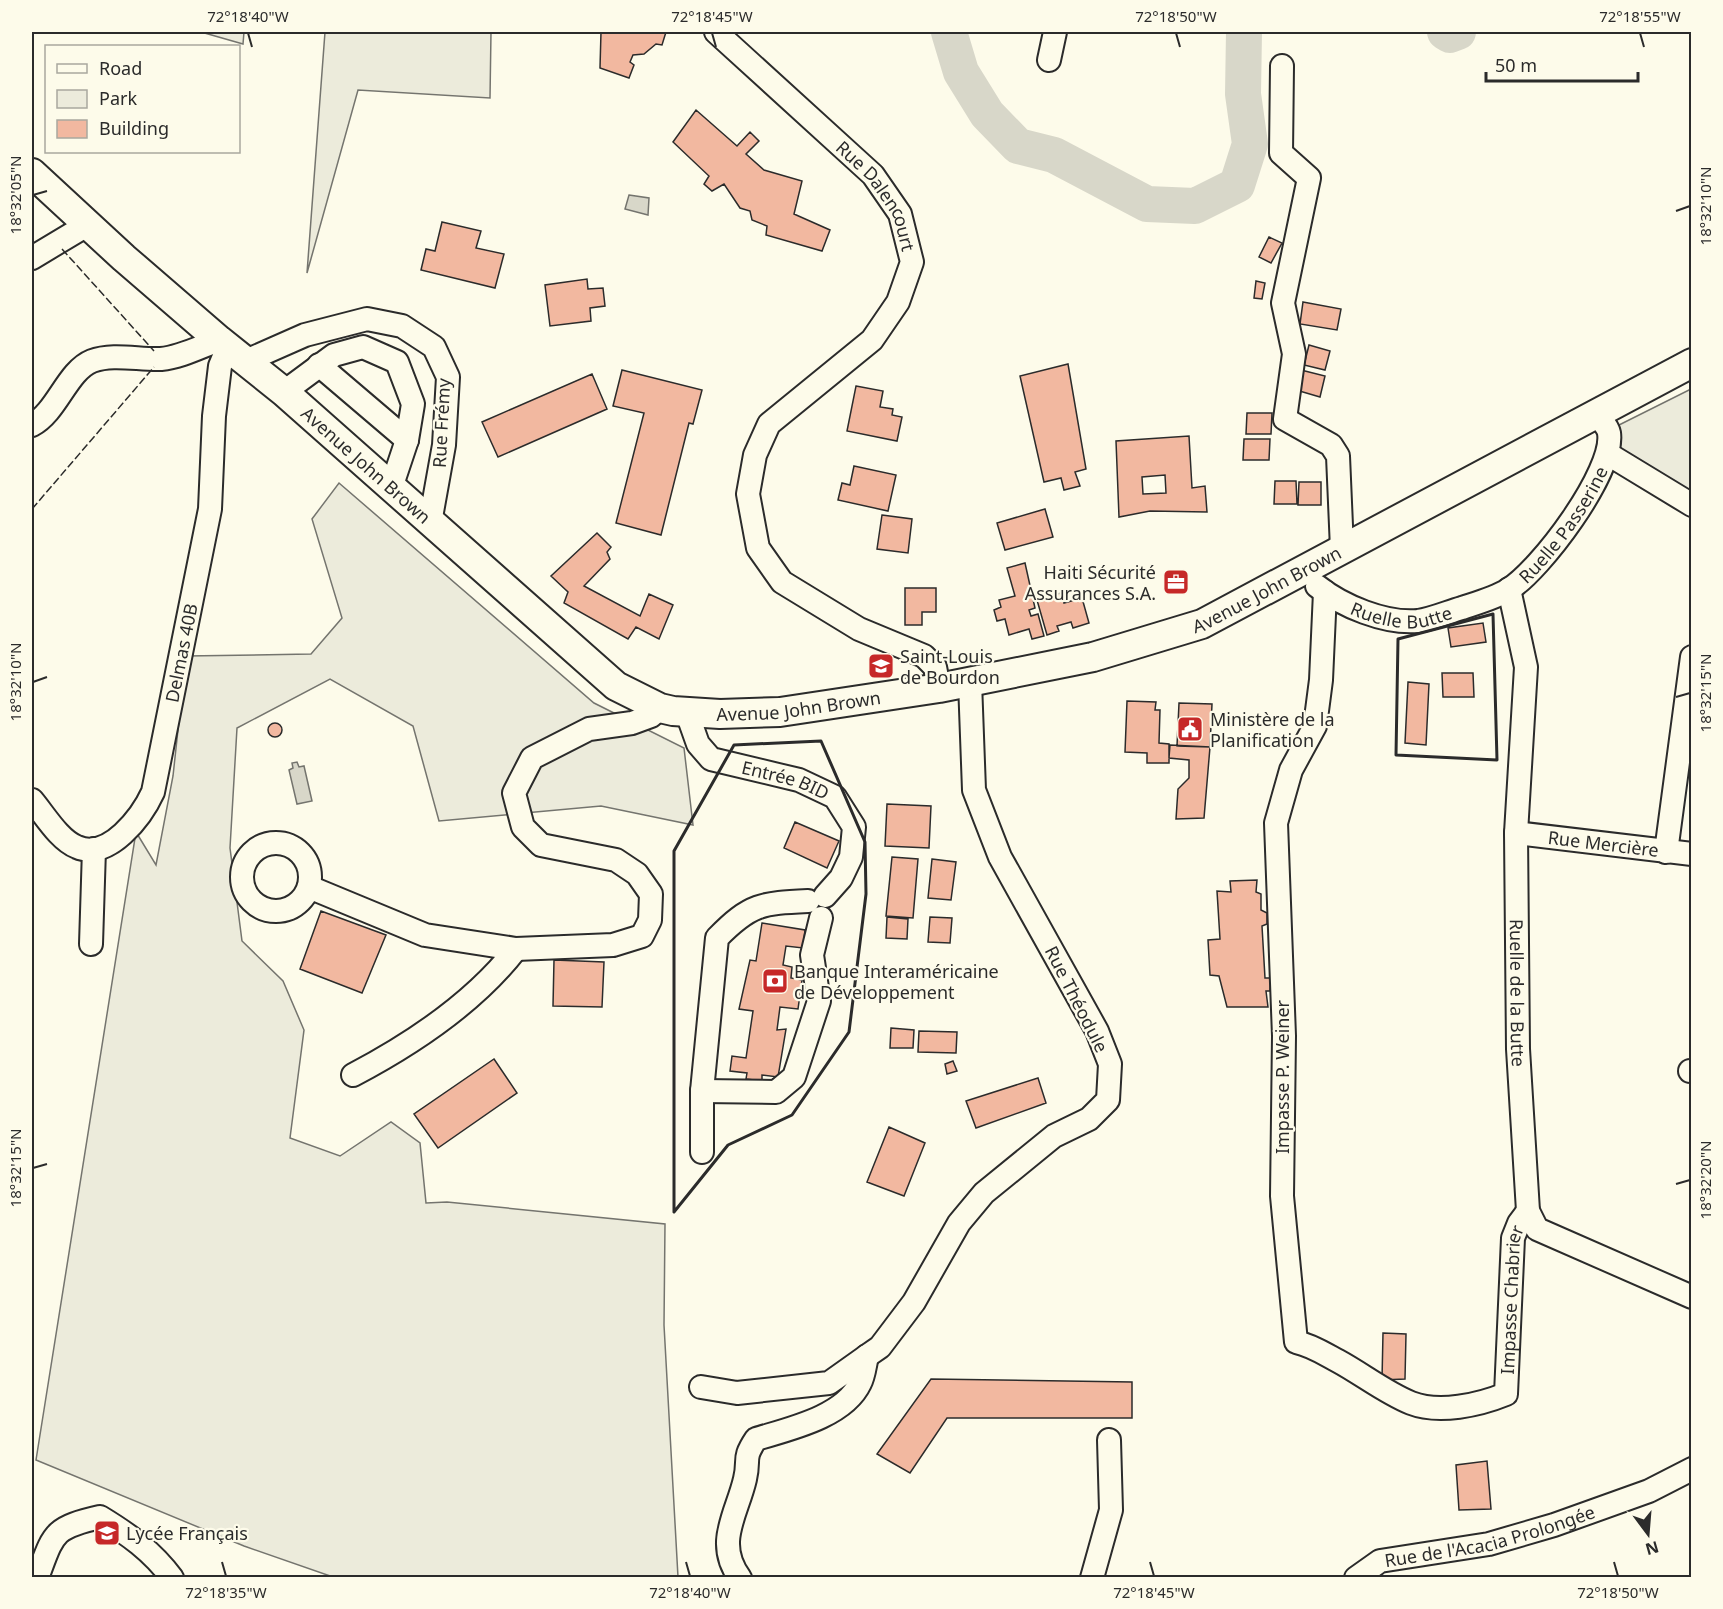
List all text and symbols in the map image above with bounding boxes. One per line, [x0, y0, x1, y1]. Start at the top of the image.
text: 72°18'40"W [207, 6, 289, 26]
text: 72°18'45"W [671, 6, 753, 26]
text: 72°18'50"W [1135, 6, 1217, 26]
text: 72°18'55"W [1599, 6, 1681, 26]
legend [45, 45, 240, 153]
scale bar [1486, 45, 1638, 83]
text: 50 m [1495, 53, 1537, 77]
text: Road [99, 56, 142, 80]
text: Park [99, 86, 137, 110]
text: Building [99, 116, 169, 140]
street label: Rue Dalencourt [831, 135, 921, 254]
text: 18°32'05"N [5, 156, 25, 234]
text: 18°32'10"N [1695, 167, 1715, 245]
street label: Rue Frémy [427, 377, 455, 468]
street label: Avenue John Brown [297, 401, 436, 529]
street label: Ruelle Passerine [1513, 462, 1613, 588]
street label: Avenue John Brown [1189, 540, 1345, 638]
place label: Haiti Sécurité Assurances S.A. [1025, 560, 1156, 605]
office icon: Haiti Sécurité Assurances S.A. [1161, 567, 1191, 597]
street label: Ruelle Butte [1347, 596, 1455, 633]
street label: Delmas 40B [159, 601, 203, 705]
text: 18°32'10"N [5, 643, 25, 721]
place label: Saint-Louis de Bourdon [900, 644, 1000, 689]
school or university icon: Saint-Louis de Bourdon [866, 651, 896, 681]
text: 18°32'15"N [1695, 654, 1715, 732]
street label: Avenue John Brown [716, 685, 882, 726]
place label: Ministère de la Planification [1210, 707, 1335, 752]
public building icon: Ministère de la Planification [1175, 714, 1205, 744]
street label: Entrée BID [739, 755, 833, 805]
street label: Rue Mercière [1547, 825, 1660, 862]
street label: Ruelle de la Butte [1505, 919, 1531, 1068]
street label: Rue Théodule [1040, 942, 1114, 1056]
place label: Banque Interaméricaine de Développement [794, 959, 999, 1004]
bank icon: Banque Interaméricaine de Développement [760, 966, 790, 996]
street label: Impasse P. Weiner [1270, 999, 1294, 1154]
text: 18°32'15"N [5, 1129, 25, 1207]
text: 18°32'20"N [1695, 1141, 1715, 1219]
street label: Impasse Chabrier [1495, 1221, 1529, 1375]
street label: Rue de l'Acacia Prolongée [1383, 1499, 1598, 1572]
north arrow [1618, 1504, 1678, 1564]
school or university icon: Lycée Français [92, 1518, 122, 1548]
place label: Lycée Français [126, 1521, 248, 1545]
text: N [1643, 1536, 1661, 1561]
text: 72°18'35"W [185, 1582, 267, 1602]
text: 72°18'40"W [649, 1582, 731, 1602]
text: 72°18'45"W [1113, 1582, 1195, 1602]
text: 72°18'50"W [1577, 1582, 1659, 1602]

